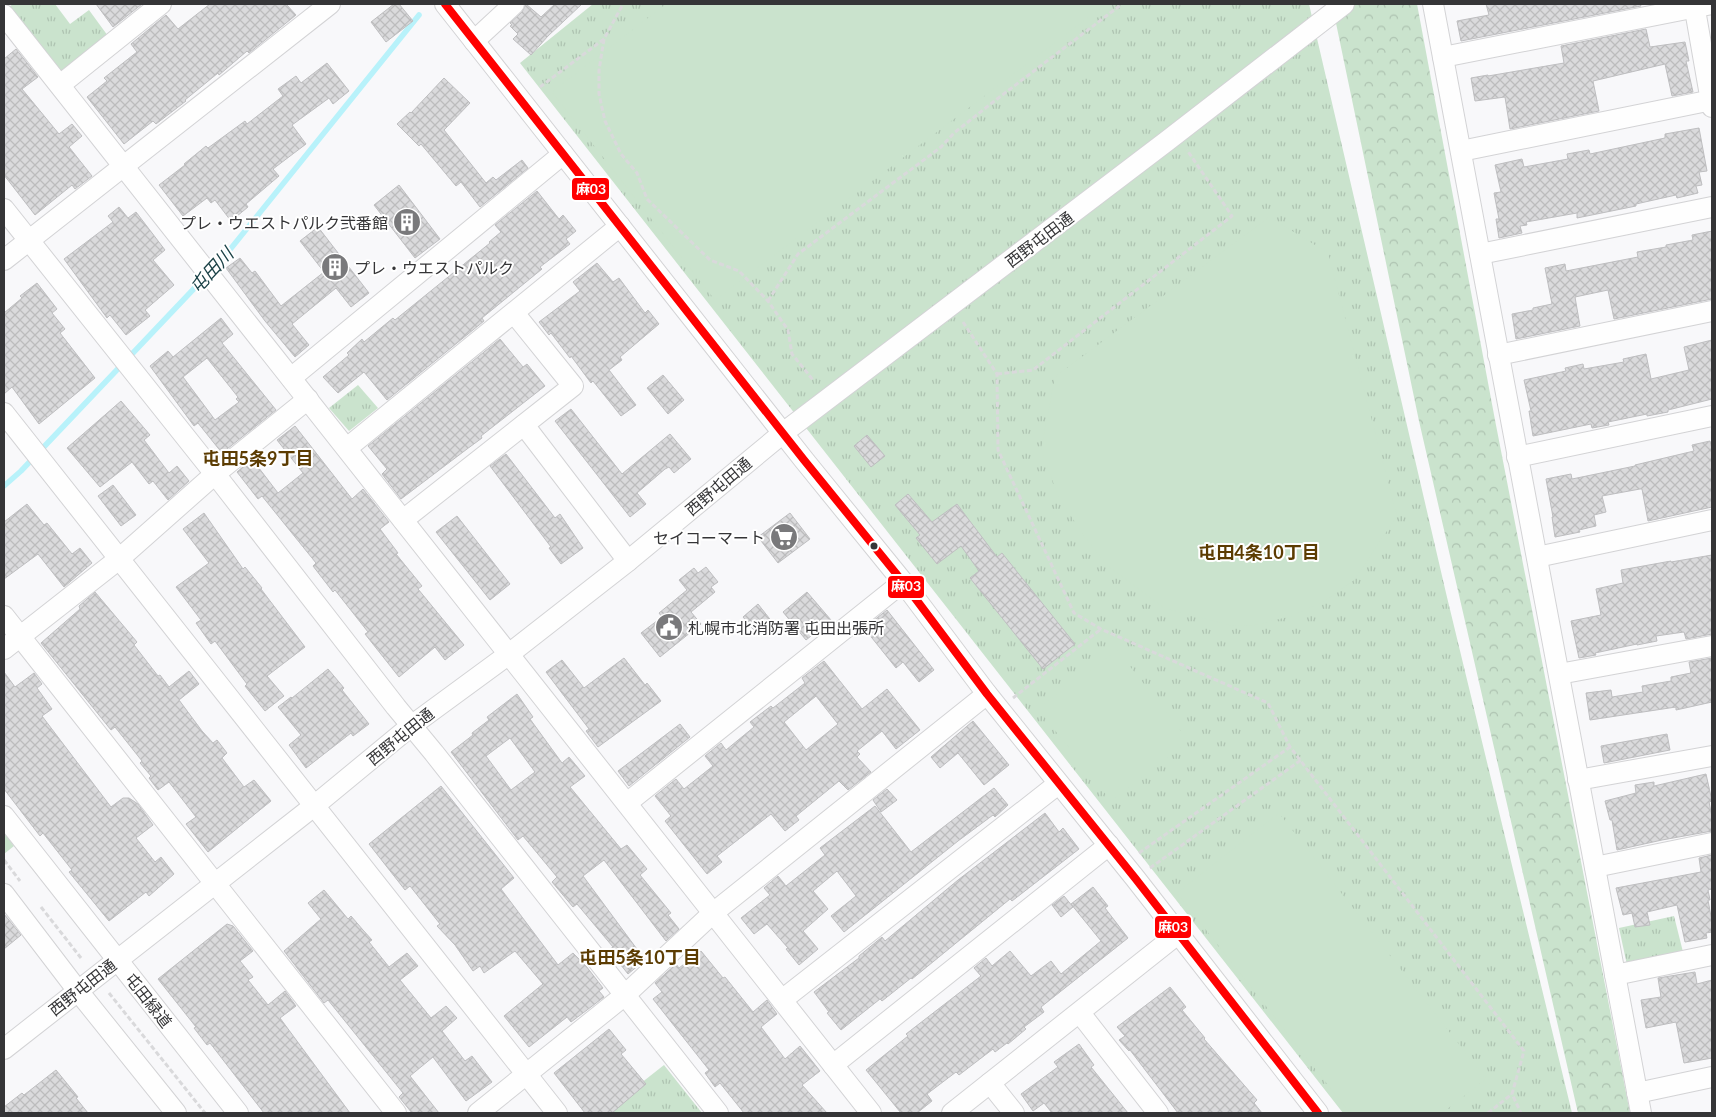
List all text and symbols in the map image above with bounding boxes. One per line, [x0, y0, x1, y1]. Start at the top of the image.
line badge: 麻03 [571, 177, 610, 201]
text: 麻03 [576, 180, 606, 197]
building icon: プレ・ウエストパルク弐番館 [392, 207, 422, 237]
street label: 西野屯田通 [1001, 207, 1077, 271]
place label: プレ・ウエストパルク弐番館 [180, 213, 388, 232]
water label: 屯田川 [185, 241, 239, 297]
building icon: プレ・ウエストパルク [320, 252, 350, 282]
place label: プレ・ウエストパルク [354, 258, 514, 277]
district label: 屯田5条9丁目 [203, 447, 313, 469]
street label: 西野屯田通 [681, 453, 755, 519]
supermarket icon: セイコーマート [769, 522, 799, 552]
place label: セイコーマート [653, 528, 765, 547]
unlabelled marker [869, 541, 879, 551]
district label: 屯田4条10丁目 [1198, 541, 1320, 563]
line badge: 麻03 [887, 575, 925, 599]
text: 麻03 [891, 577, 921, 594]
public building icon: 札幌市北消防署 屯田出張所 [654, 612, 684, 642]
place label: 札幌市北消防署 屯田出張所 [688, 618, 884, 637]
street label: 西野屯田通 [363, 703, 437, 769]
line badge: 麻03 [1154, 915, 1192, 939]
text: 麻03 [1158, 918, 1188, 935]
district label: 屯田5条10丁目 [579, 946, 701, 968]
street label: 西野屯田通 [45, 955, 119, 1019]
street label: 屯田緑道 [122, 969, 176, 1031]

